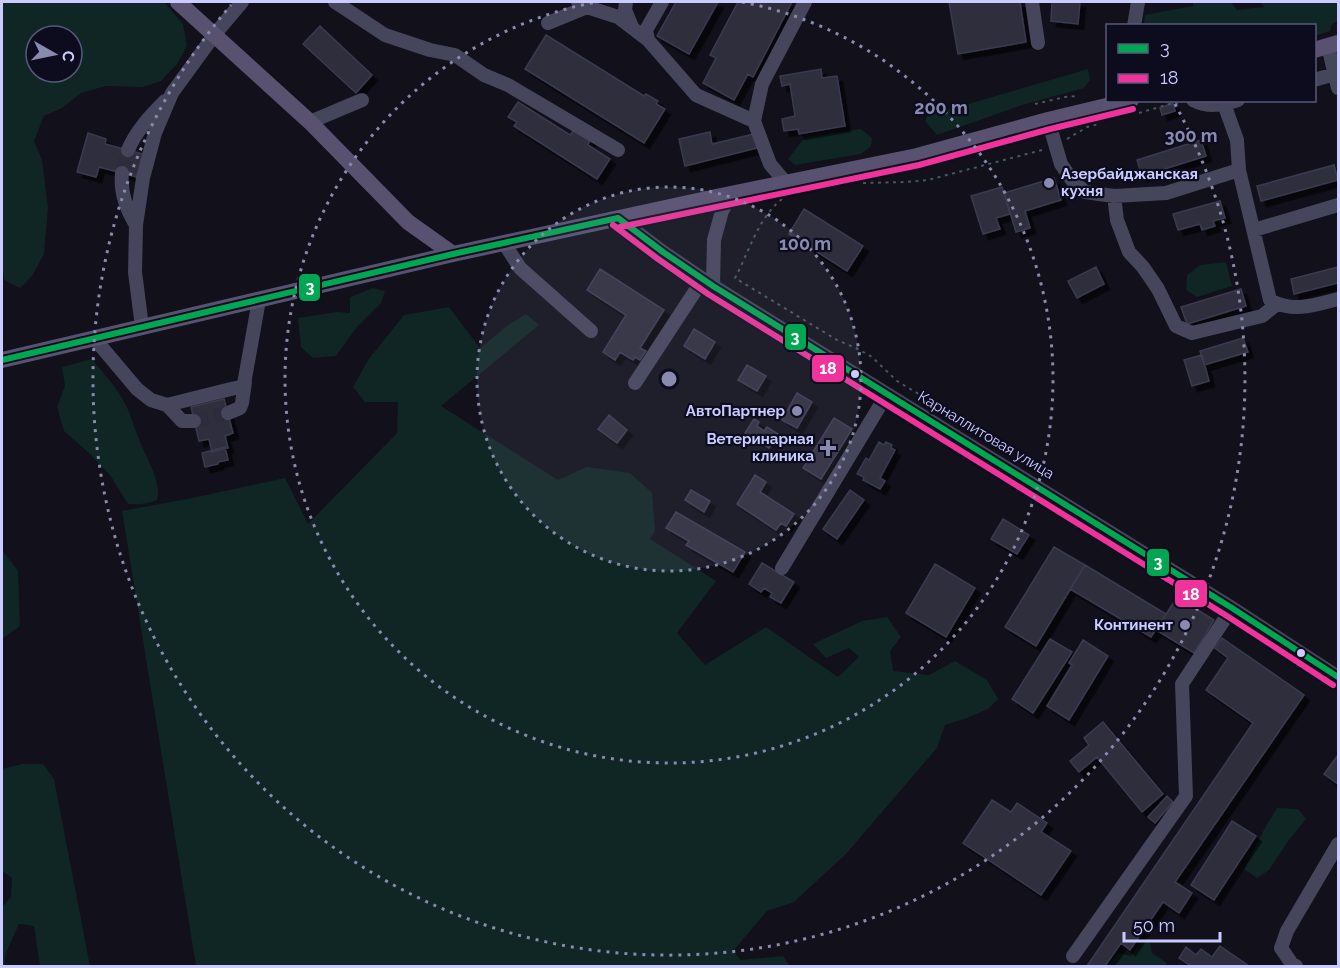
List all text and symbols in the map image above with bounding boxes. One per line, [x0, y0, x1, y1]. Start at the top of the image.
north arrow [24, 24, 84, 84]
legend [1106, 24, 1316, 102]
text: 3 [1160, 37, 1170, 58]
text: С [58, 49, 79, 63]
text: 18 [1160, 67, 1178, 88]
text: 200 m [914, 97, 968, 118]
text: 300 m [1164, 125, 1218, 146]
place label: Азербайджанская кухня [1061, 165, 1198, 200]
marker: Азербайджанская кухня [1042, 176, 1056, 190]
text: 100 m [779, 233, 831, 254]
line badge: 3 [298, 273, 321, 302]
text: 3 [306, 278, 315, 297]
line badge: 3 [784, 323, 807, 351]
text: 3 [791, 328, 800, 347]
line badge: 18 [811, 354, 845, 383]
text: 18 [819, 359, 837, 378]
unlabelled marker [849, 368, 861, 380]
centre of rings [659, 369, 679, 389]
street label: Карналлитовая улица [915, 387, 1057, 483]
place label: АвтоПартнер [686, 402, 785, 420]
marker: АвтоПартнер [790, 404, 804, 418]
place label: Ветеринарная клиника [706, 430, 814, 465]
marker: Ветеринарная клиника [819, 439, 837, 457]
line badge: 3 [1146, 548, 1170, 577]
text: 3 [1154, 553, 1163, 572]
line badge: 18 [1174, 579, 1208, 608]
text: 18 [1182, 585, 1200, 604]
place label: Континент [1094, 616, 1174, 634]
marker: Континент [1178, 618, 1192, 632]
unlabelled marker [1295, 647, 1307, 659]
scale bar [1124, 905, 1220, 943]
text: 50 m [1133, 915, 1175, 936]

